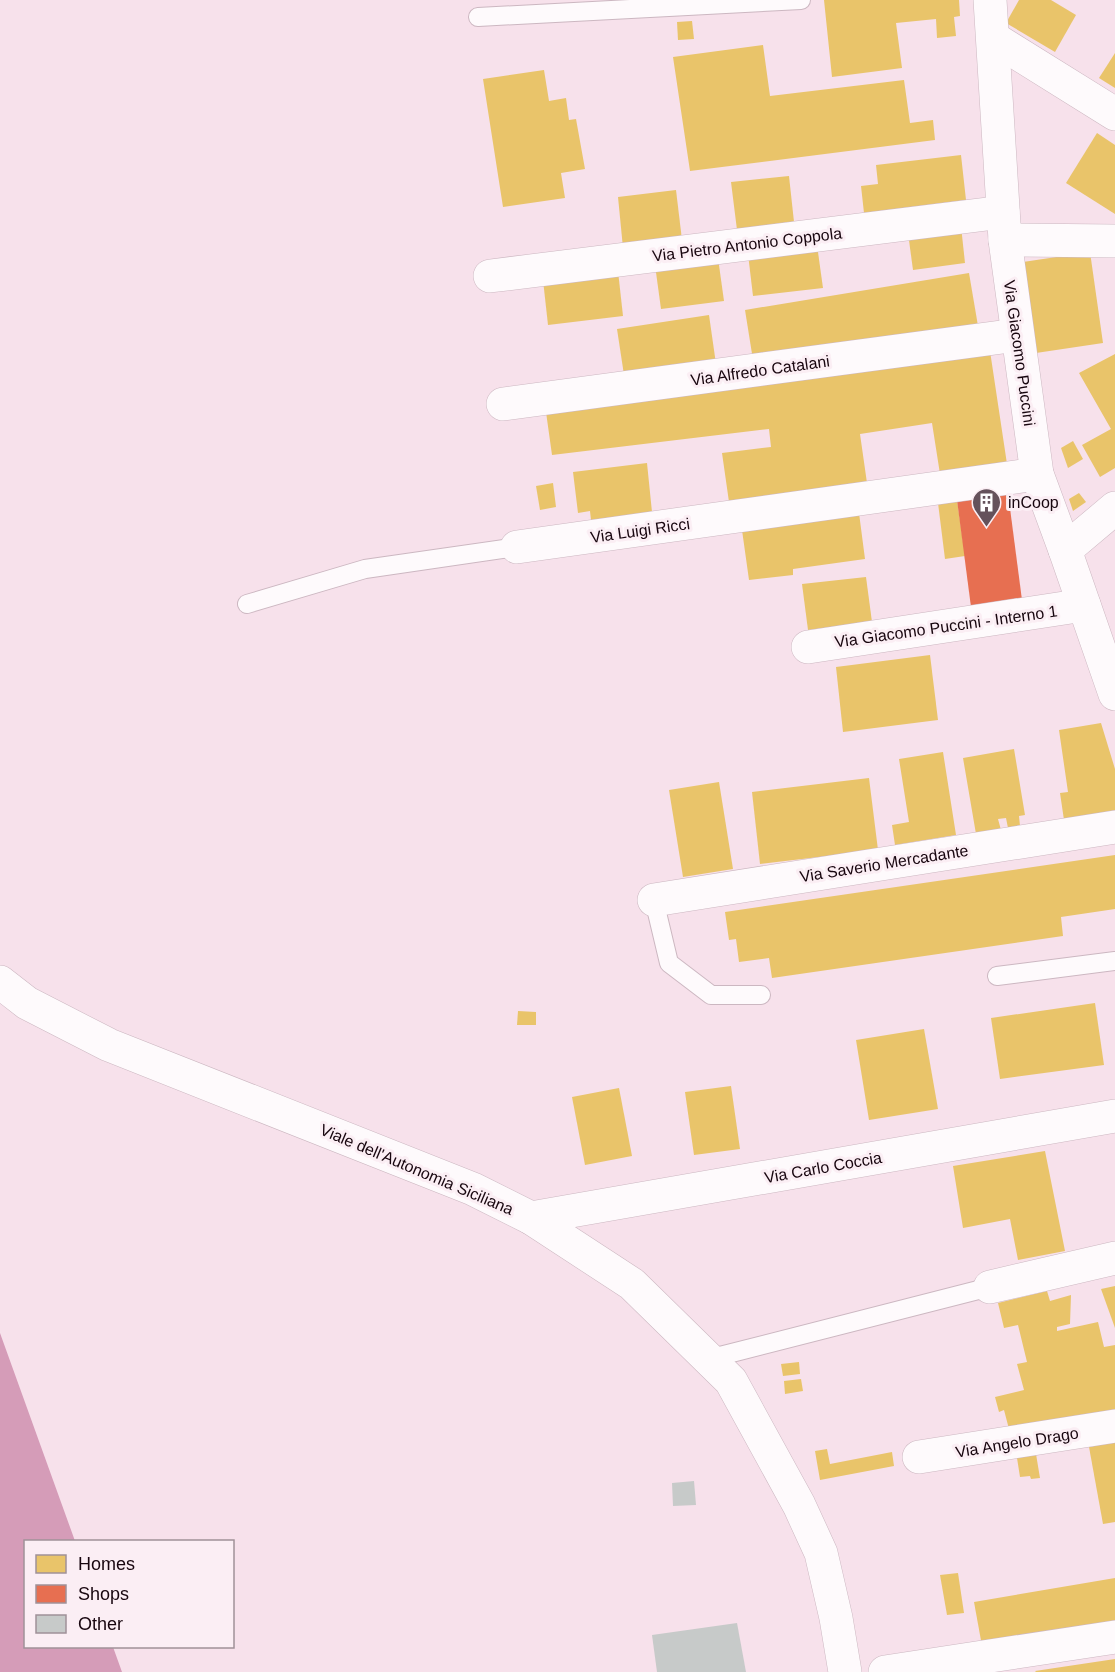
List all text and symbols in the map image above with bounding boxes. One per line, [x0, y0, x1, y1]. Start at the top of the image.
street label: Via Pietro Antonio Coppola [651, 224, 843, 265]
street label: Via Giacomo Puccini [1001, 279, 1038, 427]
street label: Via Alfredo Catalani [689, 352, 831, 389]
building icon: inCoop [971, 486, 1003, 528]
place label: inCoop [1008, 494, 1059, 511]
street label: Via Luigi Ricci [589, 515, 691, 546]
street label: Via Giacomo Puccini - Interno 1 [834, 602, 1059, 651]
street label: Via Saverio Mercadante [799, 842, 970, 885]
street label: Viale dell'Autonomia Siciliana [318, 1121, 516, 1218]
street label: Via Carlo Coccia [763, 1149, 883, 1186]
street label: Via Angelo Drago [954, 1424, 1080, 1461]
legend [24, 1540, 234, 1648]
text: Homes [78, 1554, 135, 1574]
text: Shops [78, 1584, 129, 1604]
text: Other [78, 1614, 123, 1634]

